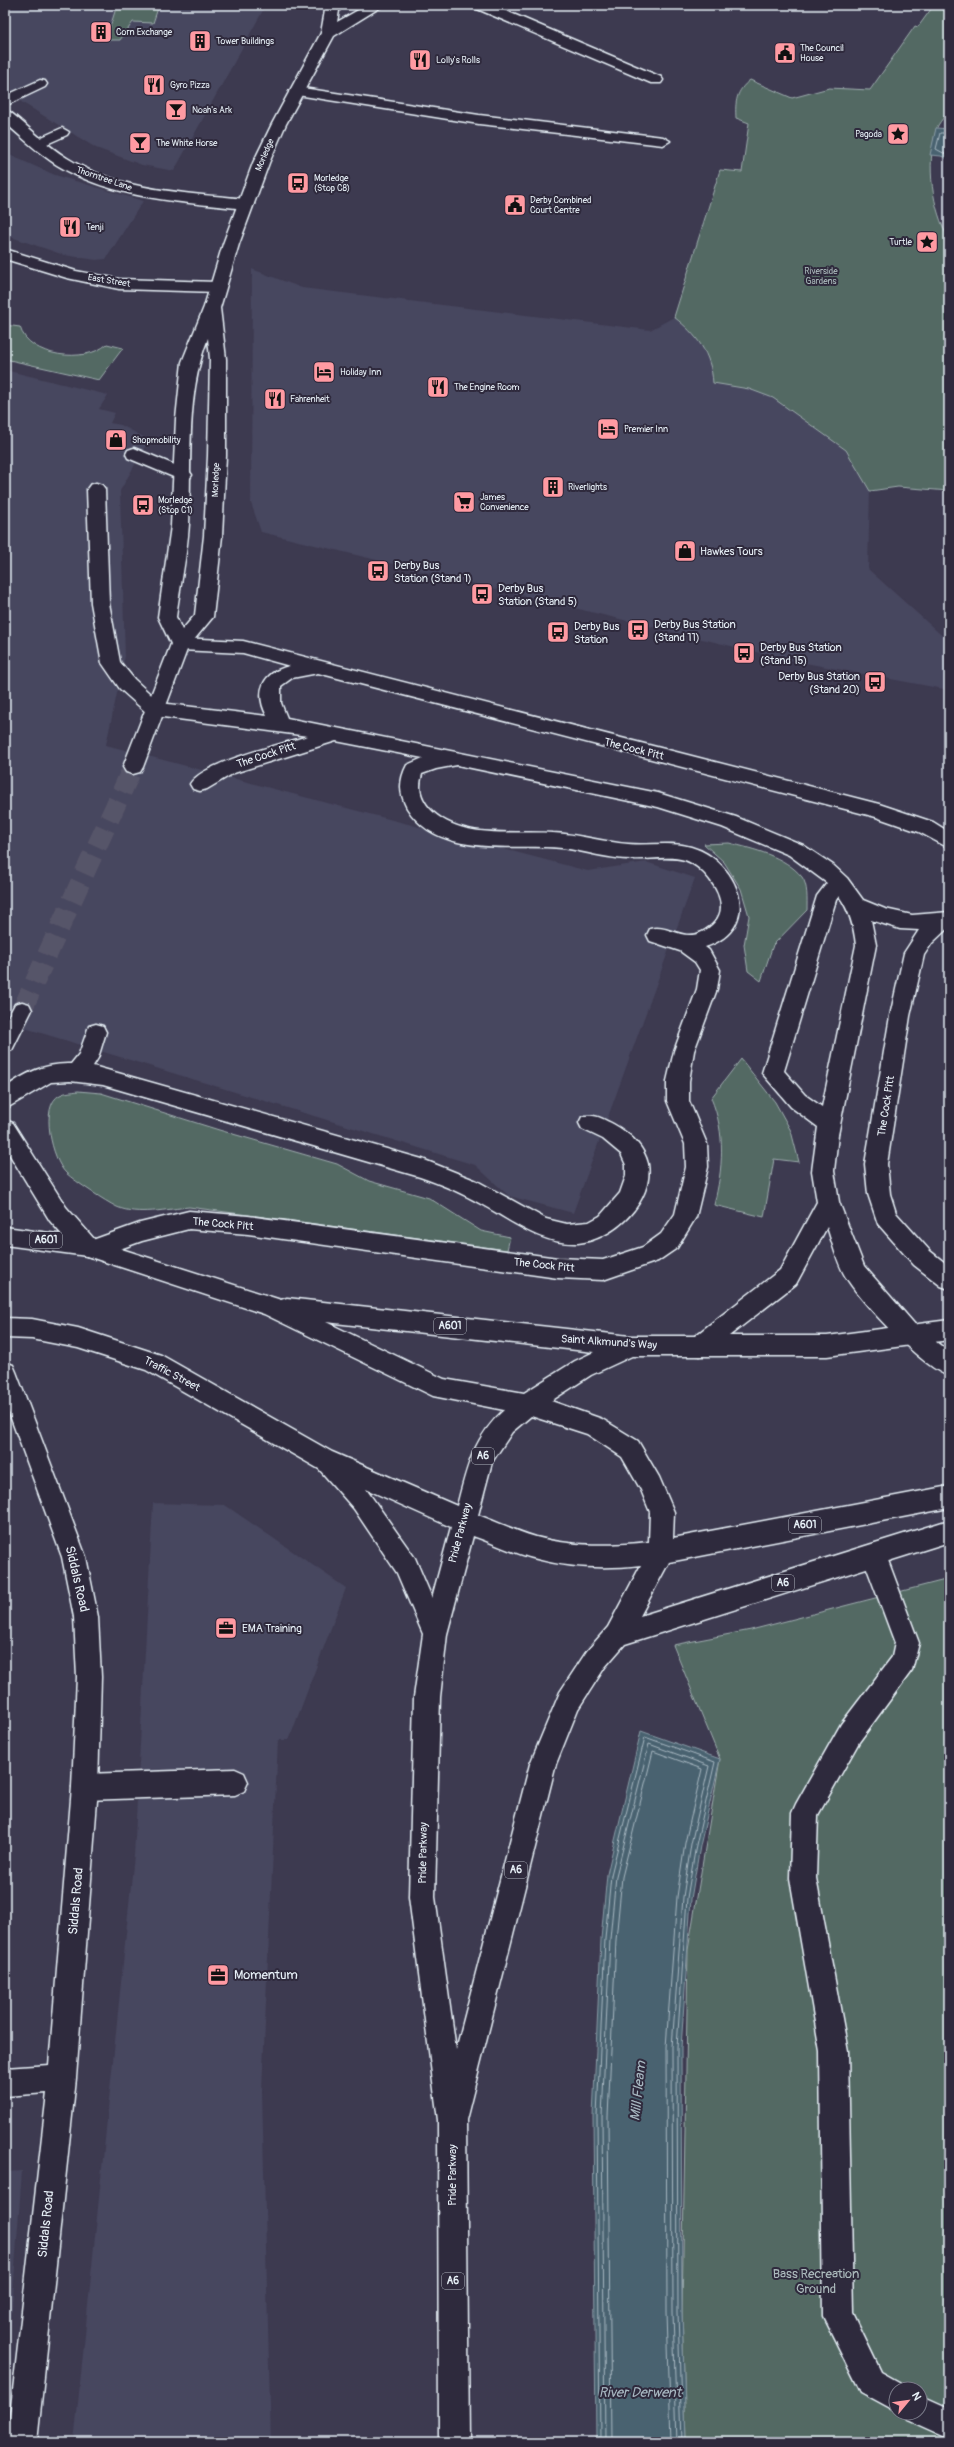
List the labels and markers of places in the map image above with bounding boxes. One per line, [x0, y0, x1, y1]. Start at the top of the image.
building icon: Corn Exchange [88, 19, 114, 45]
place label: Corn Exchange [116, 27, 173, 38]
building icon: Tower Buildings [187, 28, 213, 54]
place label: Tower Buildings [216, 36, 274, 47]
public building icon: The Council House [772, 40, 798, 66]
place label: The Council House [800, 43, 844, 64]
restaurant icon: Lolly's Rolls [407, 47, 433, 73]
place label: Lolly's Rolls [436, 55, 480, 66]
restaurant icon: Gyro Pizza [141, 72, 167, 98]
place label: Gyro Pizza [170, 80, 210, 91]
bar icon: Noah's Ark [163, 97, 189, 123]
place label: Noah's Ark [192, 105, 232, 116]
place icon: Pagoda [885, 121, 911, 147]
place label: Pagoda [855, 129, 882, 140]
bar icon: The White Horse [127, 130, 153, 156]
place label: The White Horse [156, 138, 218, 149]
bus stop icon: Morledge (Stop C8) [285, 170, 311, 196]
place label: Morledge (Stop C8) [314, 173, 350, 194]
public building icon: Derby Combined Court Centre [502, 192, 528, 218]
place label: Derby Combined Court Centre [530, 195, 592, 216]
restaurant icon: Tenji [57, 214, 83, 240]
place label: Tenji [86, 222, 104, 233]
place icon: Turtle [914, 229, 940, 255]
place label: Turtle [889, 237, 913, 248]
hotel icon: Holiday Inn [311, 359, 337, 385]
place label: Holiday Inn [340, 367, 381, 378]
restaurant icon: The Engine Room [425, 374, 451, 400]
place label: The Engine Room [454, 382, 520, 393]
restaurant icon: Fahrenheit [262, 386, 288, 412]
place label: Fahrenheit [290, 394, 330, 405]
hotel icon: Premier Inn [595, 416, 621, 442]
place label: Premier Inn [624, 424, 668, 435]
shop icon: Shopmobility [103, 427, 129, 453]
place label: Shopmobility [132, 435, 181, 446]
building icon: Riverlights [540, 474, 566, 500]
place label: Riverlights [568, 482, 607, 493]
supermarket icon: James Convenience [451, 489, 477, 515]
bus stop icon: Morledge (Stop C1) [130, 492, 156, 518]
place label: James Convenience [480, 492, 529, 513]
place label: Morledge (Stop C1) [158, 495, 193, 516]
shop icon: Hawkes Tours [672, 538, 698, 564]
place label: Hawkes Tours [700, 545, 763, 558]
bus stop icon: Derby Bus Station (Stand 1) [365, 558, 391, 584]
place label: Derby Bus Station (Stand 1) [394, 559, 472, 585]
bus stop icon: Derby Bus Station (Stand 5) [469, 581, 495, 607]
place label: Derby Bus Station (Stand 5) [498, 582, 577, 608]
bus stop icon: Derby Bus Station (Stand 11) [625, 617, 651, 643]
place label: Derby Bus Station (Stand 11) [654, 618, 736, 644]
bus stop icon: Derby Bus Station [545, 619, 571, 645]
place label: Derby Bus Station [574, 620, 619, 646]
bus stop icon: Derby Bus Station (Stand 15) [731, 640, 757, 666]
place label: Derby Bus Station (Stand 15) [760, 641, 842, 667]
bus stop icon: Derby Bus Station (Stand 20) [862, 669, 888, 695]
place label: Derby Bus Station (Stand 20) [778, 670, 860, 696]
office icon: EMA Training [213, 1615, 239, 1641]
place label: EMA Training [242, 1622, 302, 1635]
office icon: Momentum [205, 1962, 231, 1988]
place label: Momentum [234, 1967, 298, 1983]

